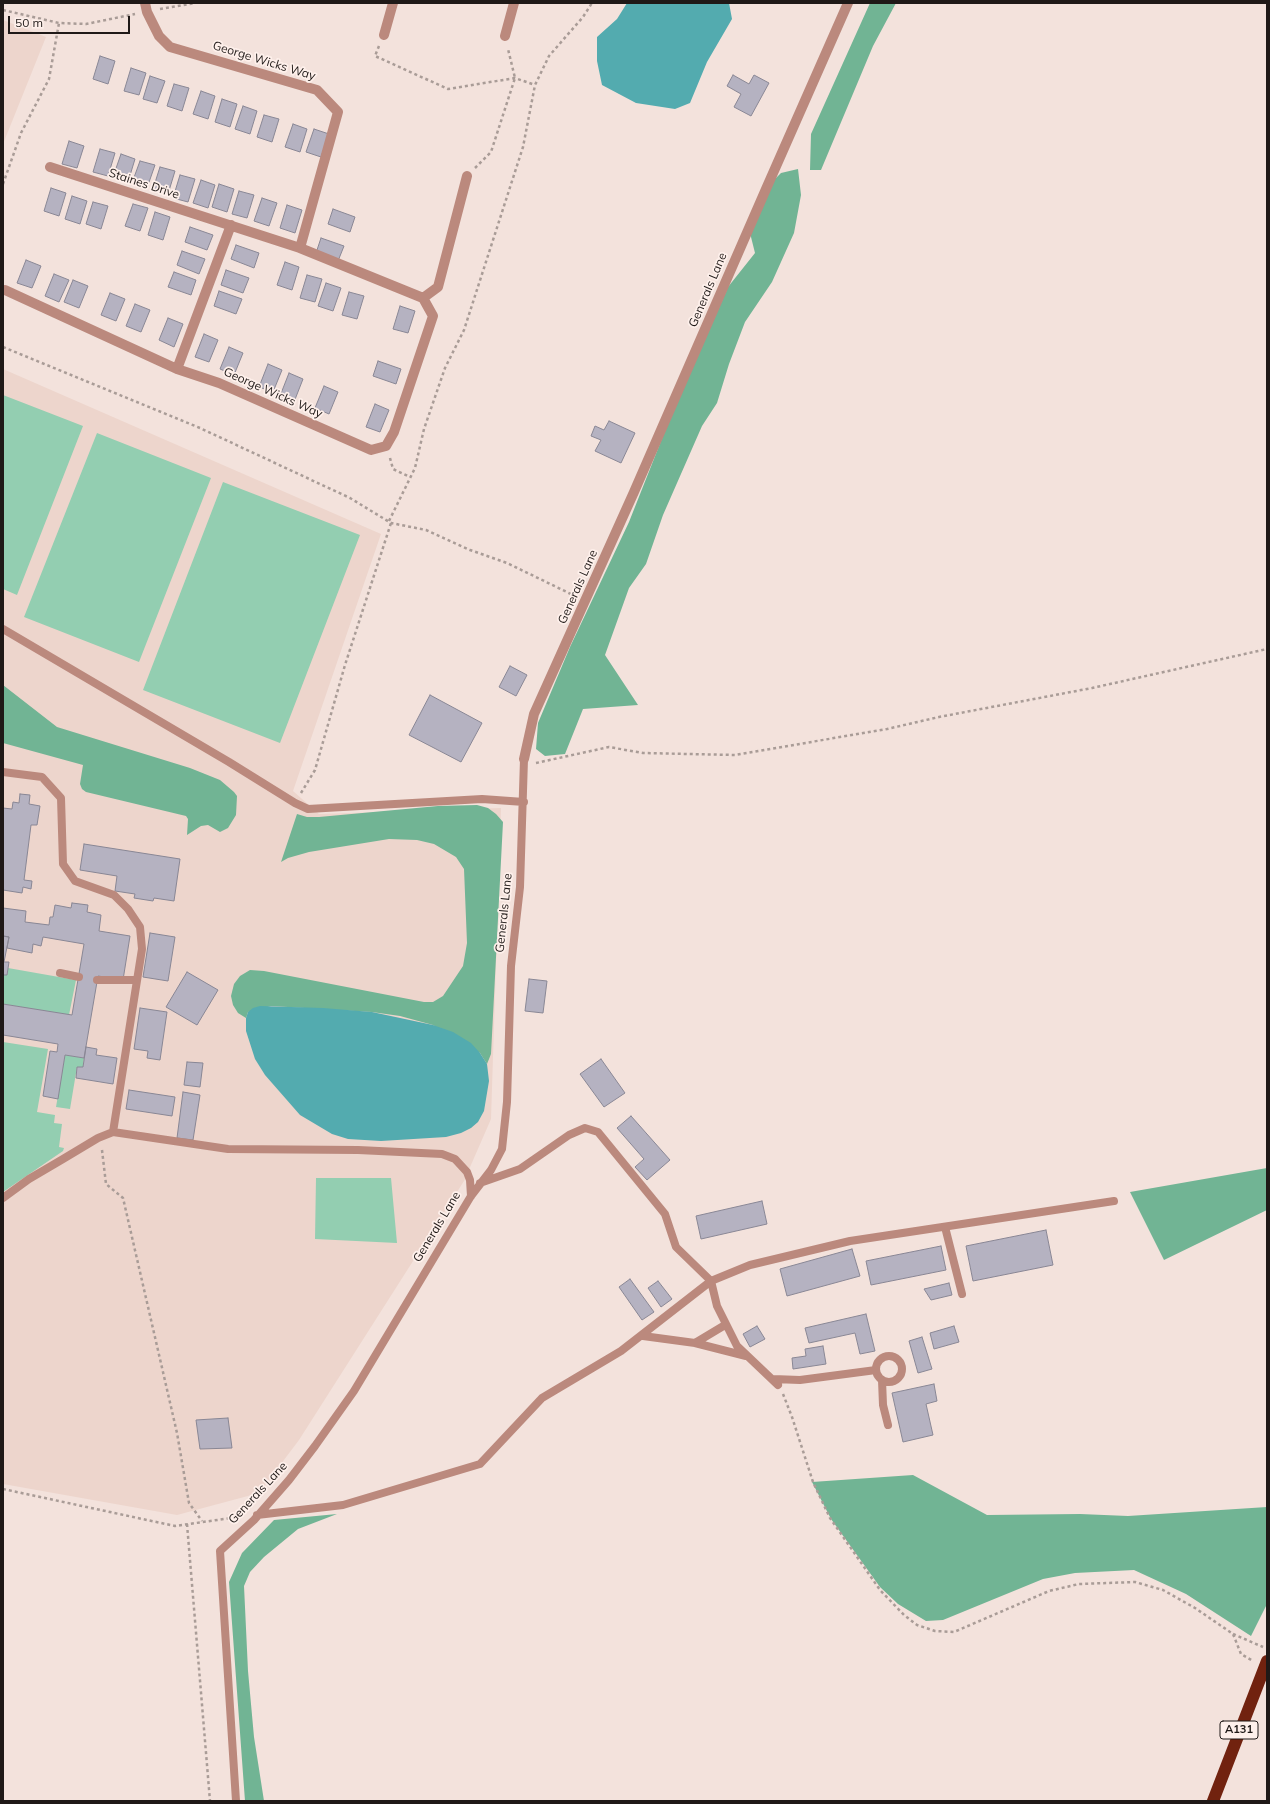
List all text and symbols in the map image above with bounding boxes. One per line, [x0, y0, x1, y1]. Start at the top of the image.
scale bar [10, 8, 132, 34]
text: 50 m [15, 15, 43, 30]
street label: George Wicks Way [211, 39, 317, 83]
street label: Staines Drive [107, 166, 181, 202]
street label: Generals Lane [686, 251, 730, 329]
street label: George Wicks Way [221, 365, 325, 421]
street label: Generals Lane [555, 548, 601, 626]
street label: Generals Lane [493, 873, 515, 953]
street label: Generals Lane [410, 1189, 464, 1265]
street label: Generals Lane [226, 1459, 290, 1527]
road number: A131 [1220, 1721, 1258, 1739]

